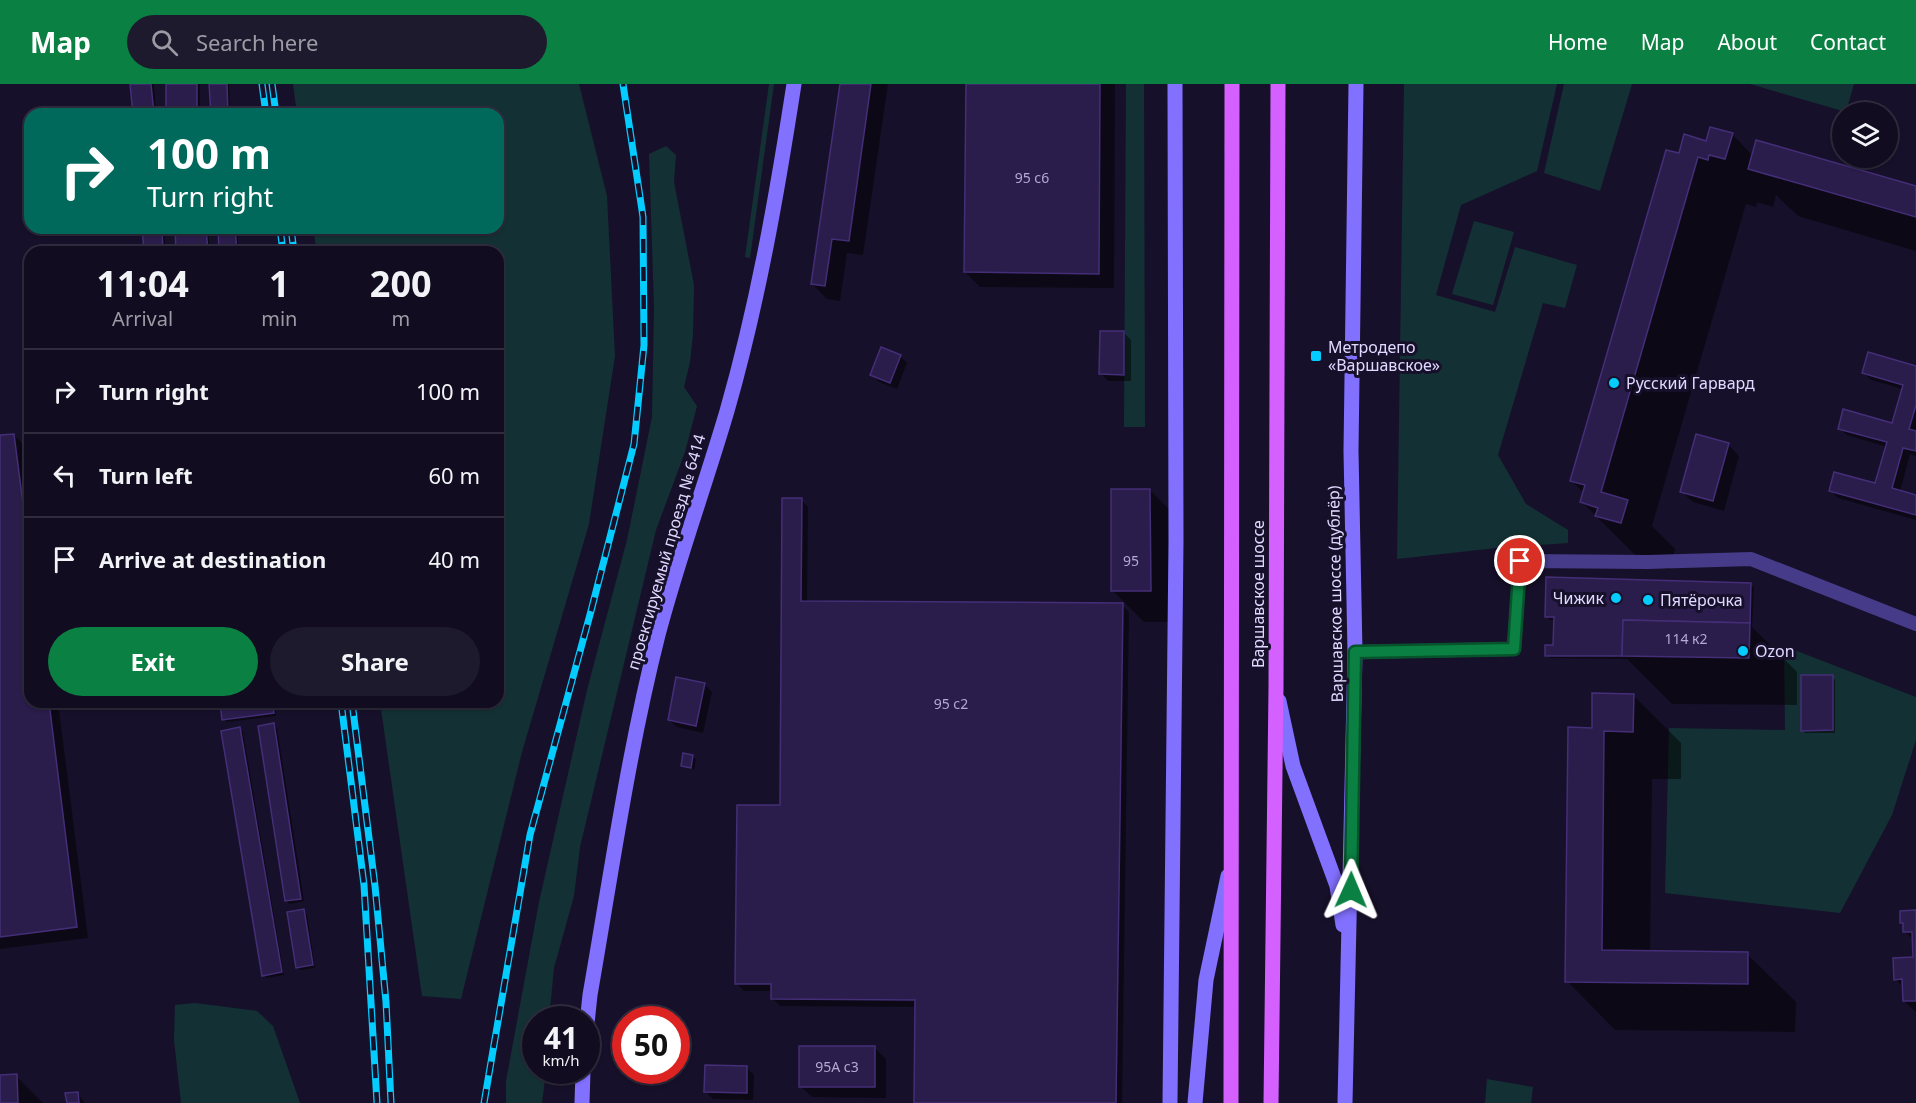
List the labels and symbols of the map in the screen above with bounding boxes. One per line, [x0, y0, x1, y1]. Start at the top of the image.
house number: 95 с6 [1015, 168, 1049, 187]
place label: Метродепо «Варшавское» [1328, 336, 1440, 376]
marker: Метродепо «Варшавское» [1309, 349, 1323, 363]
place label: Русский Гарвард [1626, 372, 1755, 394]
marker: Русский Гарвард [1607, 376, 1621, 390]
street label: проектируемый проезд № 6414 [622, 432, 710, 672]
street label: Варшавское шоссе (дублёр) [1322, 485, 1348, 703]
street label: Варшавское шоссе [1247, 520, 1269, 668]
pin [1494, 535, 1545, 586]
house number: 95 [1123, 551, 1139, 570]
place label: Чижик [1553, 587, 1605, 609]
place label: Пятёрочка [1660, 589, 1743, 611]
marker: Чижик [1609, 591, 1623, 605]
marker: Пятёрочка [1641, 593, 1655, 607]
house number: 114 к2 [1664, 629, 1708, 648]
place label: Ozon [1755, 640, 1795, 662]
marker: Ozon [1736, 644, 1750, 658]
house number: 95 с2 [934, 694, 968, 713]
position arrow [1319, 858, 1383, 922]
speed limit sign: 50 [612, 1006, 690, 1084]
house number: 95А с3 [815, 1057, 859, 1076]

